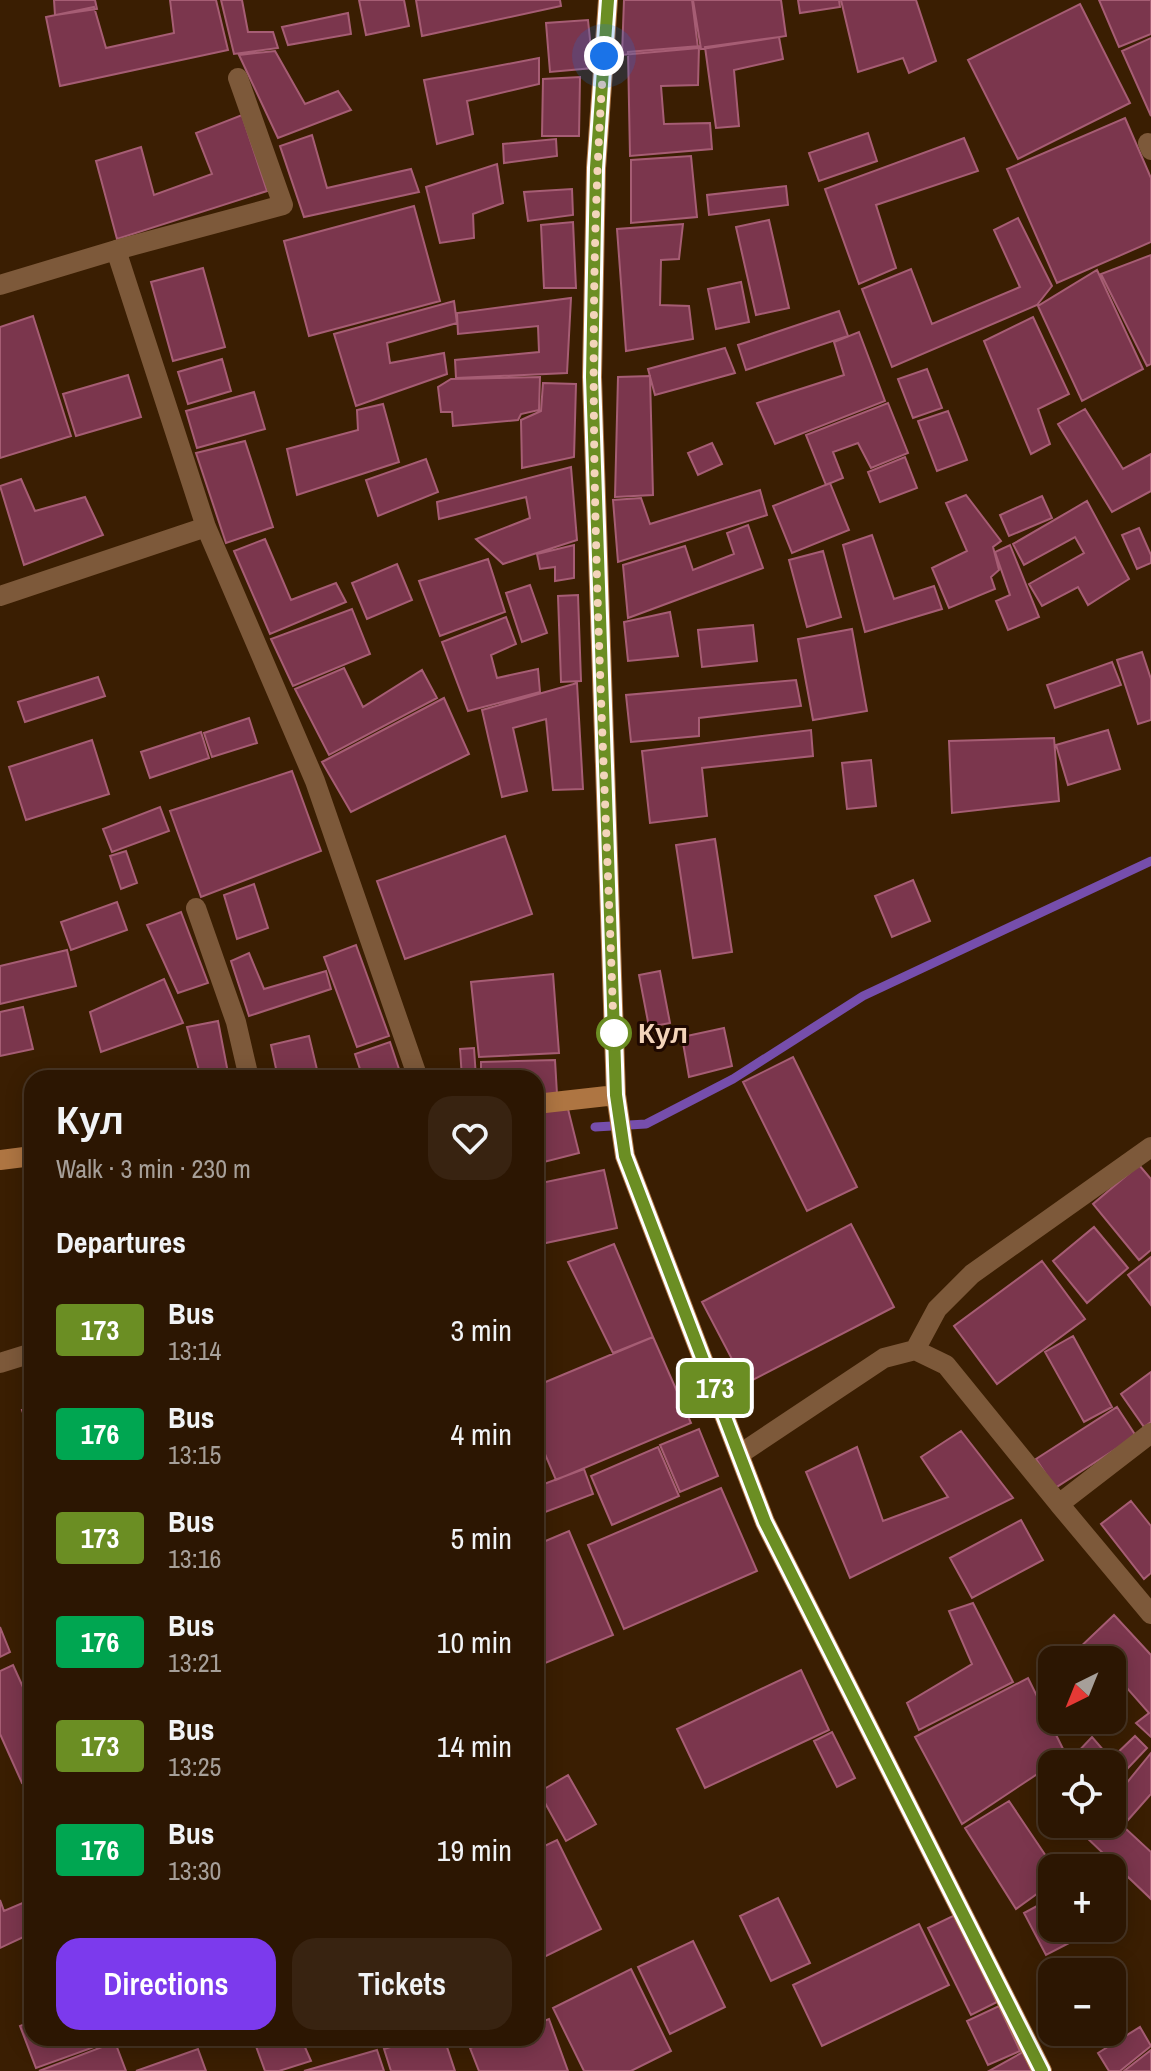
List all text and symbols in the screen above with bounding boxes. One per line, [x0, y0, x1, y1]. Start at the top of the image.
your location [584, 36, 624, 76]
place label: Кул [638, 1014, 688, 1052]
marker: Кул [597, 1016, 631, 1050]
text: Кул [56, 1095, 124, 1146]
button: heart [428, 1096, 512, 1180]
text: Walk · 3 min · 230 m [56, 1151, 251, 1186]
text: Departures [56, 1222, 186, 1262]
text: Bus [168, 1293, 214, 1333]
text: 3 min [450, 1310, 512, 1350]
text: 173 [81, 1311, 119, 1349]
text: 13:14 [168, 1333, 221, 1368]
line badge: 173 [669, 1362, 761, 1414]
text: 173 [696, 1369, 734, 1407]
text: Bus [168, 1397, 214, 1437]
text: 4 min [450, 1414, 512, 1454]
text: 176 [81, 1415, 119, 1453]
text: 13:15 [168, 1437, 221, 1472]
text: Bus [168, 1501, 214, 1541]
text: 5 min [450, 1518, 512, 1558]
text: 173 [81, 1519, 119, 1557]
text: 13:16 [168, 1541, 221, 1576]
text: Bus [168, 1605, 214, 1645]
text: 10 min [437, 1622, 512, 1662]
text: 176 [81, 1623, 119, 1661]
text: 13:21 [168, 1645, 221, 1680]
north arrow [1038, 1646, 1126, 1734]
map controls [1038, 1646, 1126, 2046]
text: Bus [168, 1709, 214, 1749]
text: 14 min [437, 1726, 512, 1766]
text: 173 [81, 1727, 119, 1765]
text: 13:25 [168, 1749, 221, 1784]
button: locate [1038, 1750, 1126, 1838]
text: Bus [168, 1813, 214, 1853]
text: 19 min [437, 1830, 512, 1870]
text: 176 [81, 1831, 119, 1869]
text: 13:30 [168, 1853, 221, 1888]
button: + [1038, 1854, 1126, 1942]
button: Directions [56, 1938, 276, 2030]
button: Tickets [292, 1938, 512, 2030]
button: − [1038, 1958, 1126, 2046]

